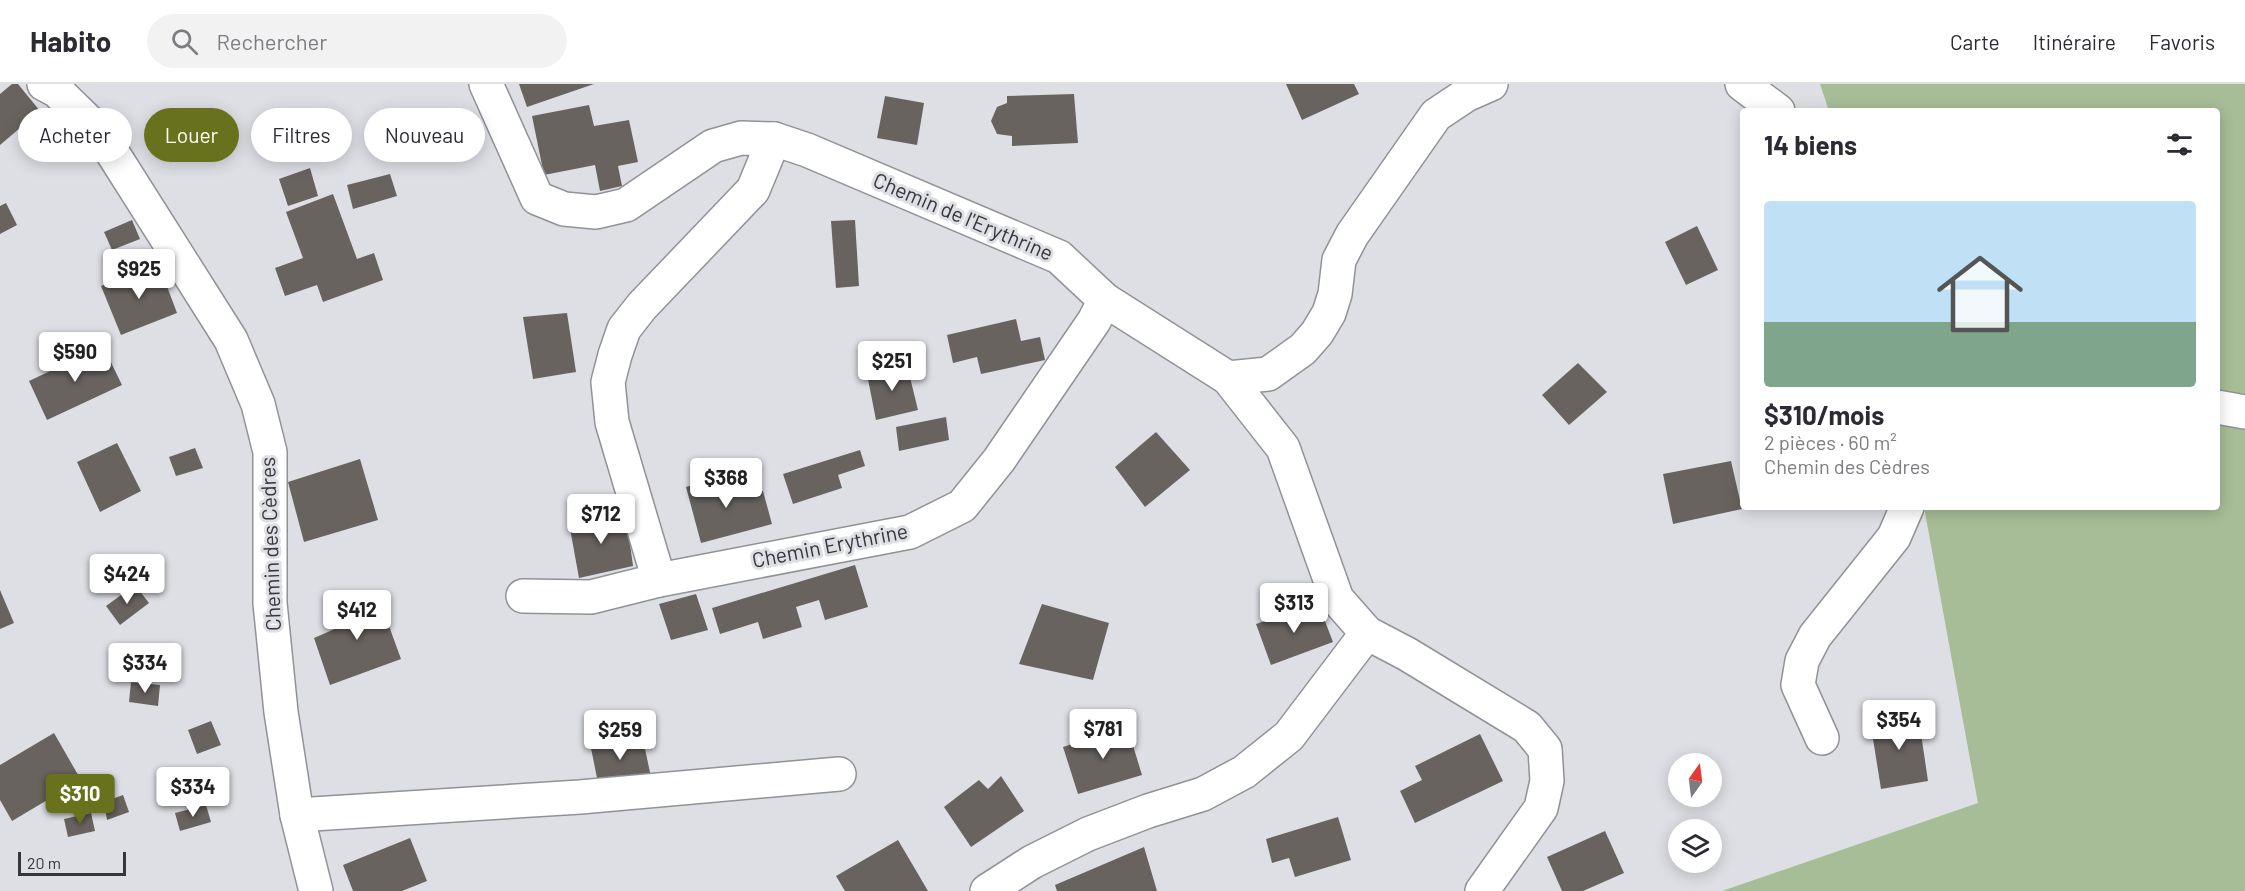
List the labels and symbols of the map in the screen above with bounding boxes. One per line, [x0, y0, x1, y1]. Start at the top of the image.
street label: Chemin de l'Erythrine [870, 166, 1057, 265]
pin: $925 [103, 249, 175, 300]
pin: $590 [39, 332, 111, 383]
pin: $251 [856, 341, 928, 392]
street label: Chemin des Cèdres [254, 457, 285, 632]
pin: $368 [690, 458, 762, 509]
pin: $712 [565, 494, 637, 545]
street label: Chemin Erythrine [750, 517, 910, 572]
pin: $424 [91, 554, 163, 605]
pin: $313 [1258, 583, 1330, 634]
pin: $412 [321, 590, 393, 641]
pin: $334 [109, 643, 181, 694]
pin: $354 [1863, 700, 1935, 751]
pin: $781 [1067, 709, 1139, 760]
pin: $259 [584, 710, 656, 761]
north arrow [1668, 753, 1722, 807]
pin: $334 [157, 767, 229, 818]
pin: $310 [44, 774, 116, 825]
scale bar [18, 849, 126, 876]

